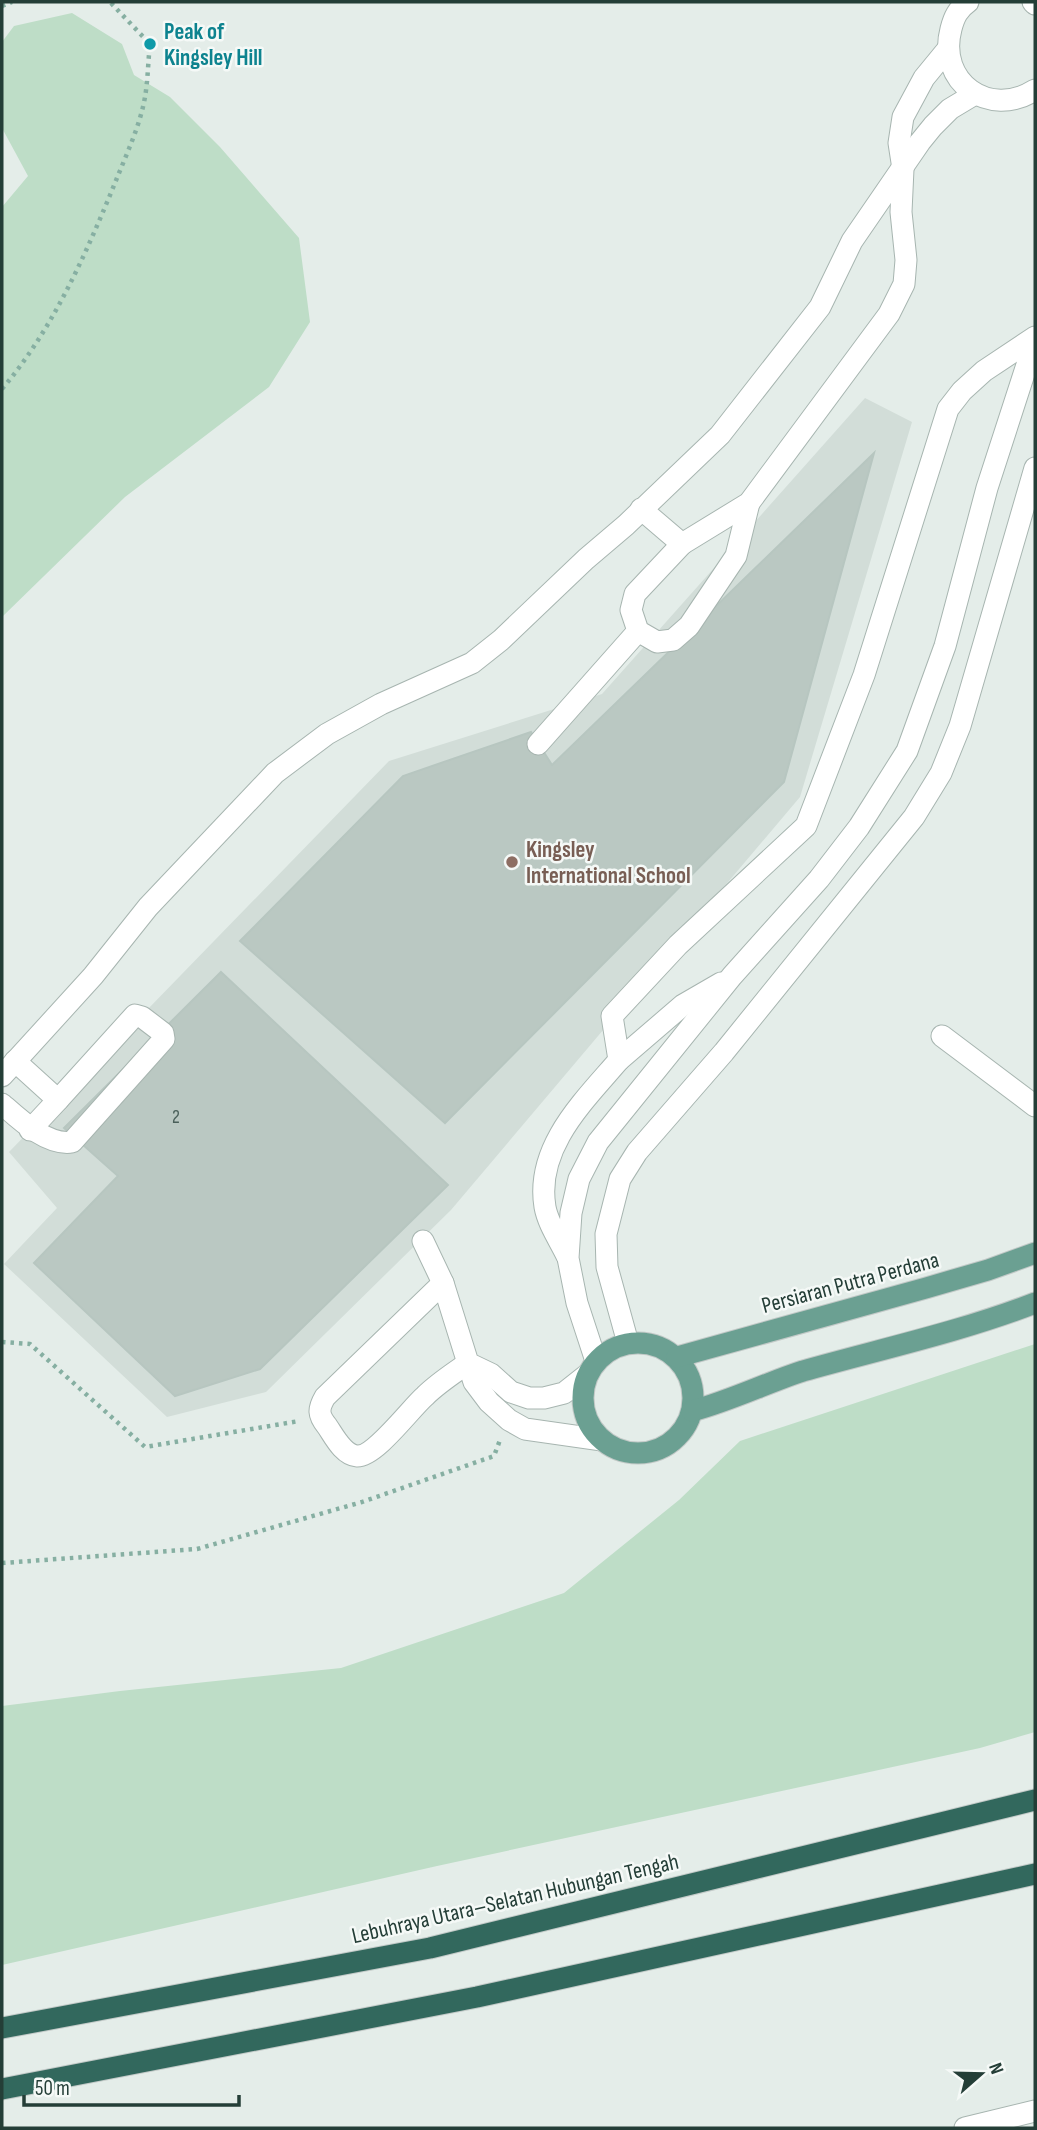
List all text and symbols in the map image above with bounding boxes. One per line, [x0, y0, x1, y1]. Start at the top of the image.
place label: Peak of Kingsley Hill [164, 18, 263, 72]
marker: Peak of Kingsley Hill [142, 36, 158, 52]
place label: Kingsley International School [526, 836, 691, 890]
marker: Kingsley International School [504, 854, 520, 870]
house number: 2 [172, 1106, 180, 1129]
street label: Persiaran Putra Perdana [758, 1246, 942, 1320]
street label: Lebuhraya Utara–Selatan Hubungan Tengah [349, 1848, 682, 1950]
north arrow [946, 2039, 1016, 2109]
text: N [983, 2060, 1008, 2077]
scale bar [24, 2064, 240, 2108]
text: 50 m [35, 2076, 70, 2101]

